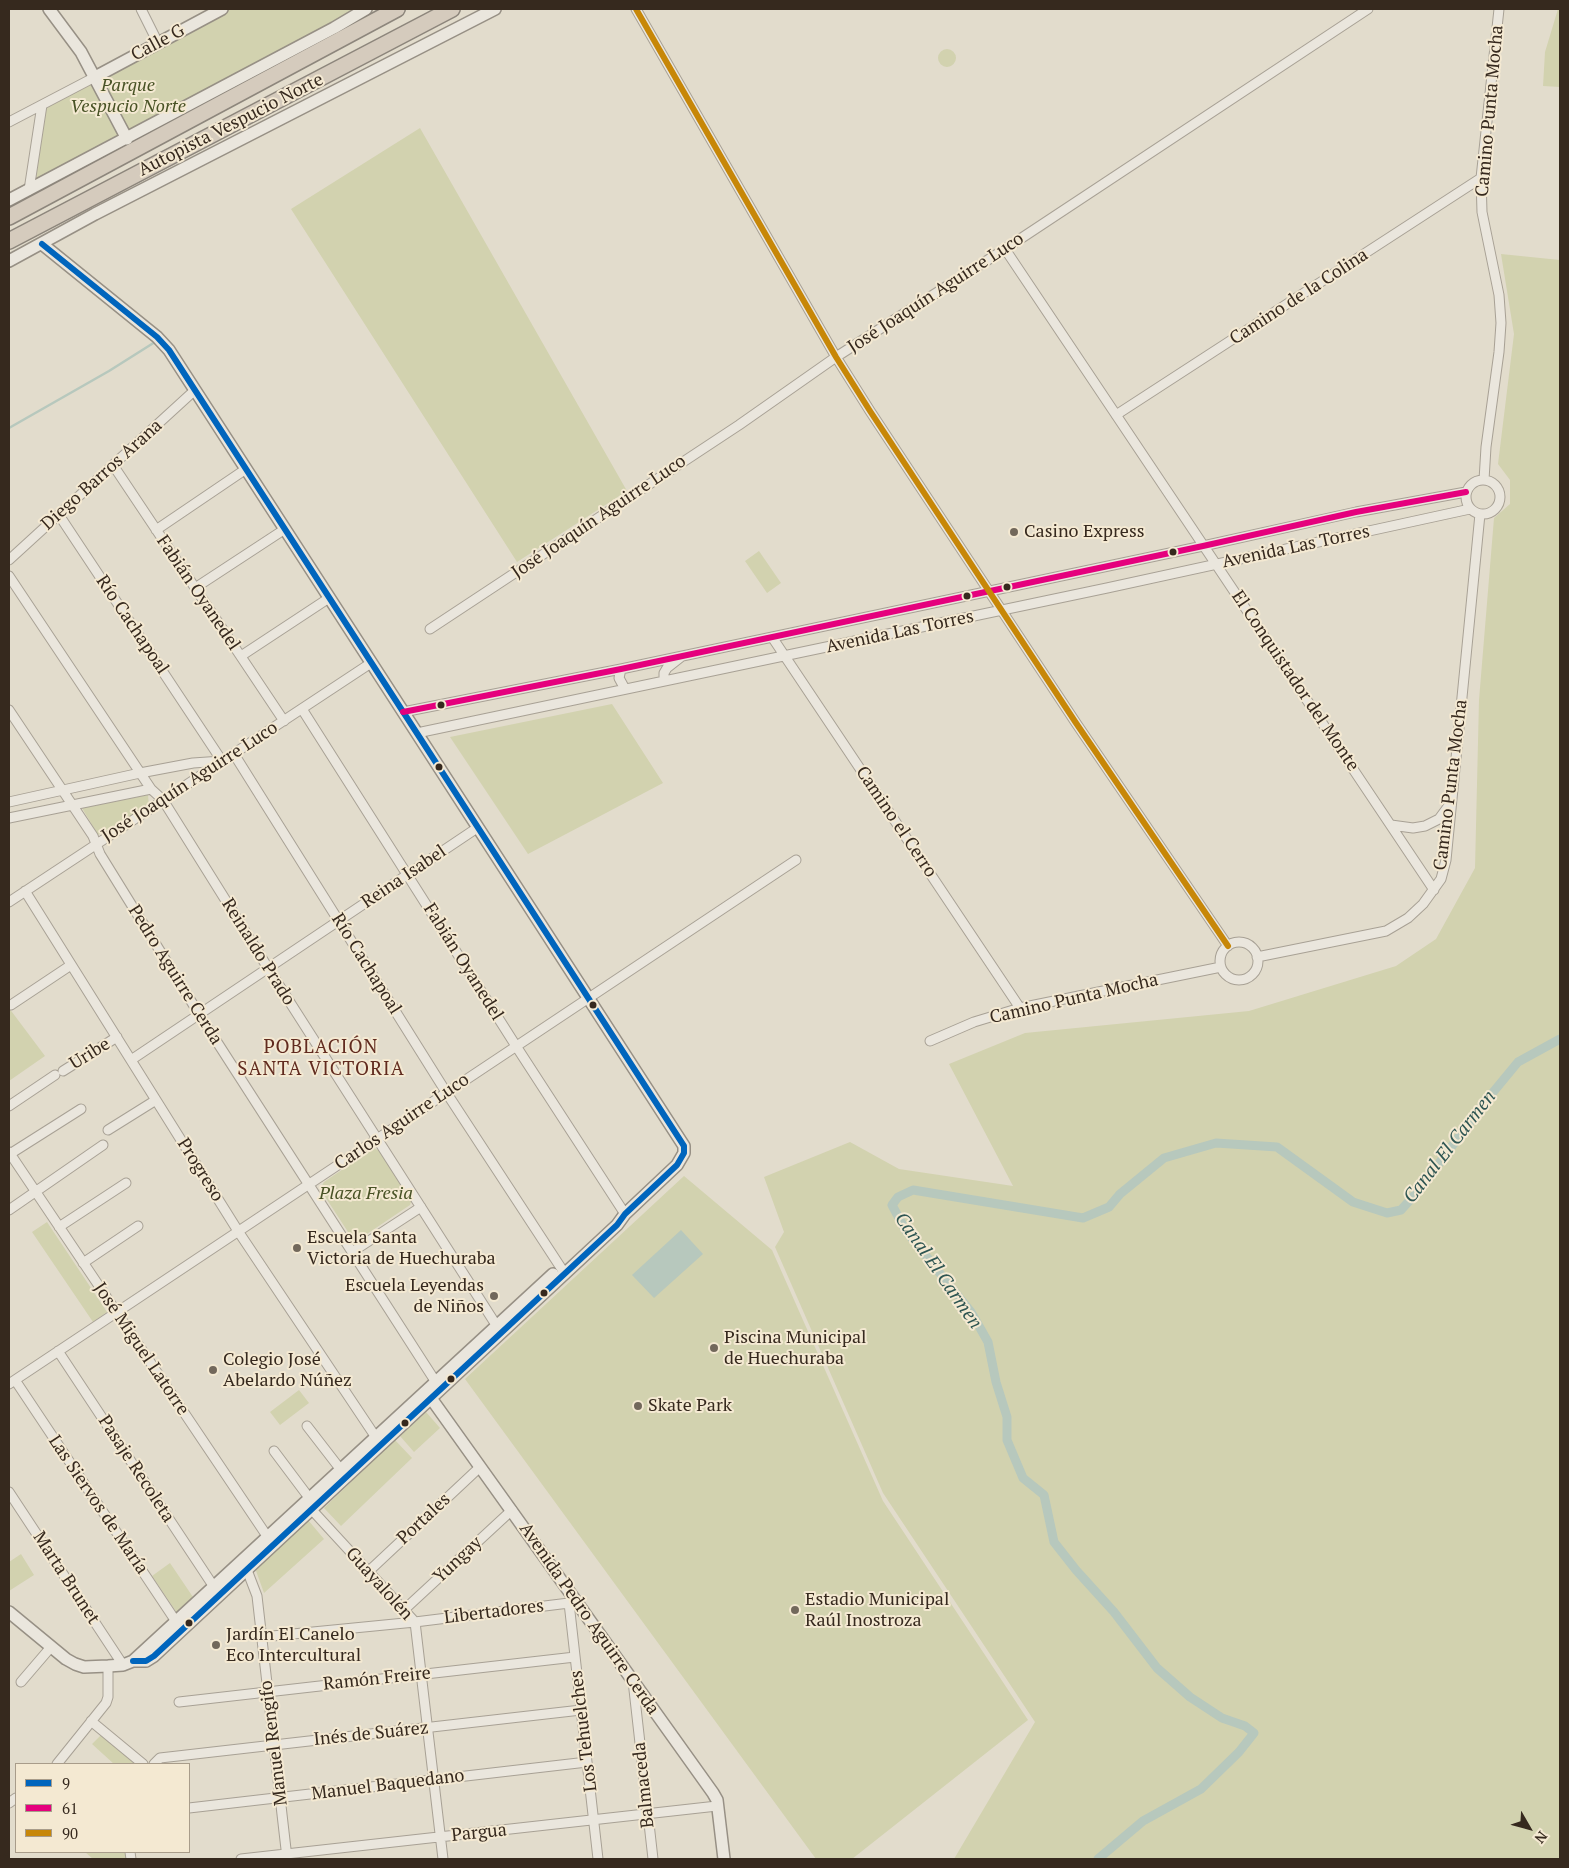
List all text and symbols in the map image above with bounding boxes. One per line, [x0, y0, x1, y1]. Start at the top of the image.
street label: Calle G [128, 20, 188, 66]
street label: Camino Punta Mocha [1472, 24, 1508, 198]
street label: Autopista Vespucio Norte [135, 69, 327, 181]
park label: Parque Vespucio Norte [70, 75, 186, 118]
street label: José Joaquín Aguirre Luco [844, 228, 1028, 358]
street label: Camino de la Colina [1226, 244, 1372, 350]
street label: Diego Barros Arana [37, 415, 167, 535]
street label: José Joaquín Aguirre Luco [508, 451, 690, 583]
place label: Casino Express [1024, 521, 1144, 543]
street label: Avenida Las Torres [1220, 521, 1372, 573]
marker: Casino Express [1008, 526, 1020, 538]
street label: Fabián Oyanedel [152, 531, 244, 655]
unlabelled marker [1168, 547, 1178, 557]
street label: Río Cachapoal [91, 571, 173, 679]
unlabelled marker [1002, 582, 1012, 592]
street label: El Conquistador del Monte [1226, 587, 1364, 775]
unlabelled marker [962, 591, 972, 601]
street label: Avenida Las Torres [824, 606, 976, 658]
street label: Camino Punta Mocha [1430, 698, 1472, 872]
unlabelled marker [436, 700, 446, 710]
street label: José Joaquín Aguirre Luco [98, 717, 282, 847]
unlabelled marker [434, 762, 444, 772]
street label: Camino el Cerro [851, 762, 941, 882]
street label: Reina Isabel [358, 841, 450, 913]
street label: Reinaldo Prado [217, 895, 299, 1009]
street label: Fabián Oyanedel [418, 899, 508, 1025]
street label: Pedro Aguirre Cerda [123, 901, 227, 1049]
street label: Río Cachapoal [326, 910, 406, 1018]
street label: Camino Punta Mocha [988, 969, 1160, 1029]
unlabelled marker [588, 1000, 598, 1010]
street label: Uribe [66, 1033, 114, 1075]
district label: POBLACIÓN SANTA VICTORIA [236, 1037, 406, 1081]
street label: Carlos Aguirre Luco [331, 1069, 473, 1175]
water label: Canal El Carmen [1399, 1086, 1501, 1208]
street label: Progreso [172, 1134, 228, 1206]
park label: Plaza Fresia [319, 1183, 413, 1205]
water label: Canal El Carmen [889, 1208, 987, 1334]
place label: Escuela Santa Victoria de Huechuraba [307, 1227, 496, 1270]
marker: Escuela Santa Victoria de Huechuraba [291, 1242, 303, 1254]
place label: Escuela Leyendas de Niños [345, 1275, 484, 1318]
street label: José Miguel Latorre [89, 1279, 193, 1419]
unlabelled marker [539, 1288, 549, 1298]
marker: Escuela Leyendas de Niños [488, 1290, 500, 1302]
place label: Piscina Municipal de Huechuraba [724, 1327, 866, 1370]
marker: Piscina Municipal de Huechuraba [708, 1342, 720, 1354]
place label: Colegio José Abelardo Núñez [223, 1349, 352, 1392]
marker: Colegio José Abelardo Núñez [207, 1364, 219, 1376]
unlabelled marker [446, 1374, 456, 1384]
place label: Skate Park [648, 1395, 732, 1417]
marker: Skate Park [632, 1400, 644, 1412]
street label: Pasaje Recoleta [93, 1411, 179, 1527]
unlabelled marker [400, 1418, 410, 1428]
street label: Las Siervos de María [43, 1431, 153, 1579]
street label: Portales [393, 1489, 455, 1549]
street label: Avenida Pedro Aguirre Cerda [514, 1519, 664, 1719]
street label: Marta Brunet [28, 1527, 104, 1629]
street label: Yungay [429, 1532, 487, 1588]
street label: Guayalolén [341, 1543, 417, 1625]
place label: Estadio Municipal Raúl Inostroza [805, 1589, 949, 1632]
street label: Libertadores [443, 1595, 545, 1629]
marker: Estadio Municipal Raúl Inostroza [789, 1604, 801, 1616]
unlabelled marker [184, 1618, 194, 1628]
place label: Jardín El Canelo Eco Intercultural [226, 1624, 361, 1666]
marker: Jardín El Canelo Eco Intercultural [210, 1639, 222, 1651]
street label: Ramón Freire [322, 1663, 432, 1695]
street label: Los Tehuelches [566, 1669, 602, 1793]
street label: Manuel Rengifo [256, 1679, 292, 1807]
street label: Inés de Suárez [313, 1717, 429, 1751]
street label: Balmaceda [629, 1741, 659, 1829]
legend [15, 1763, 190, 1853]
street label: Manuel Baquedano [310, 1765, 466, 1805]
text: 9 [62, 1773, 70, 1793]
text: 61 [62, 1798, 78, 1818]
north arrow [1504, 1803, 1554, 1853]
street label: Pargua [450, 1819, 508, 1847]
text: 90 [62, 1823, 78, 1843]
text: N [1530, 1828, 1552, 1848]

